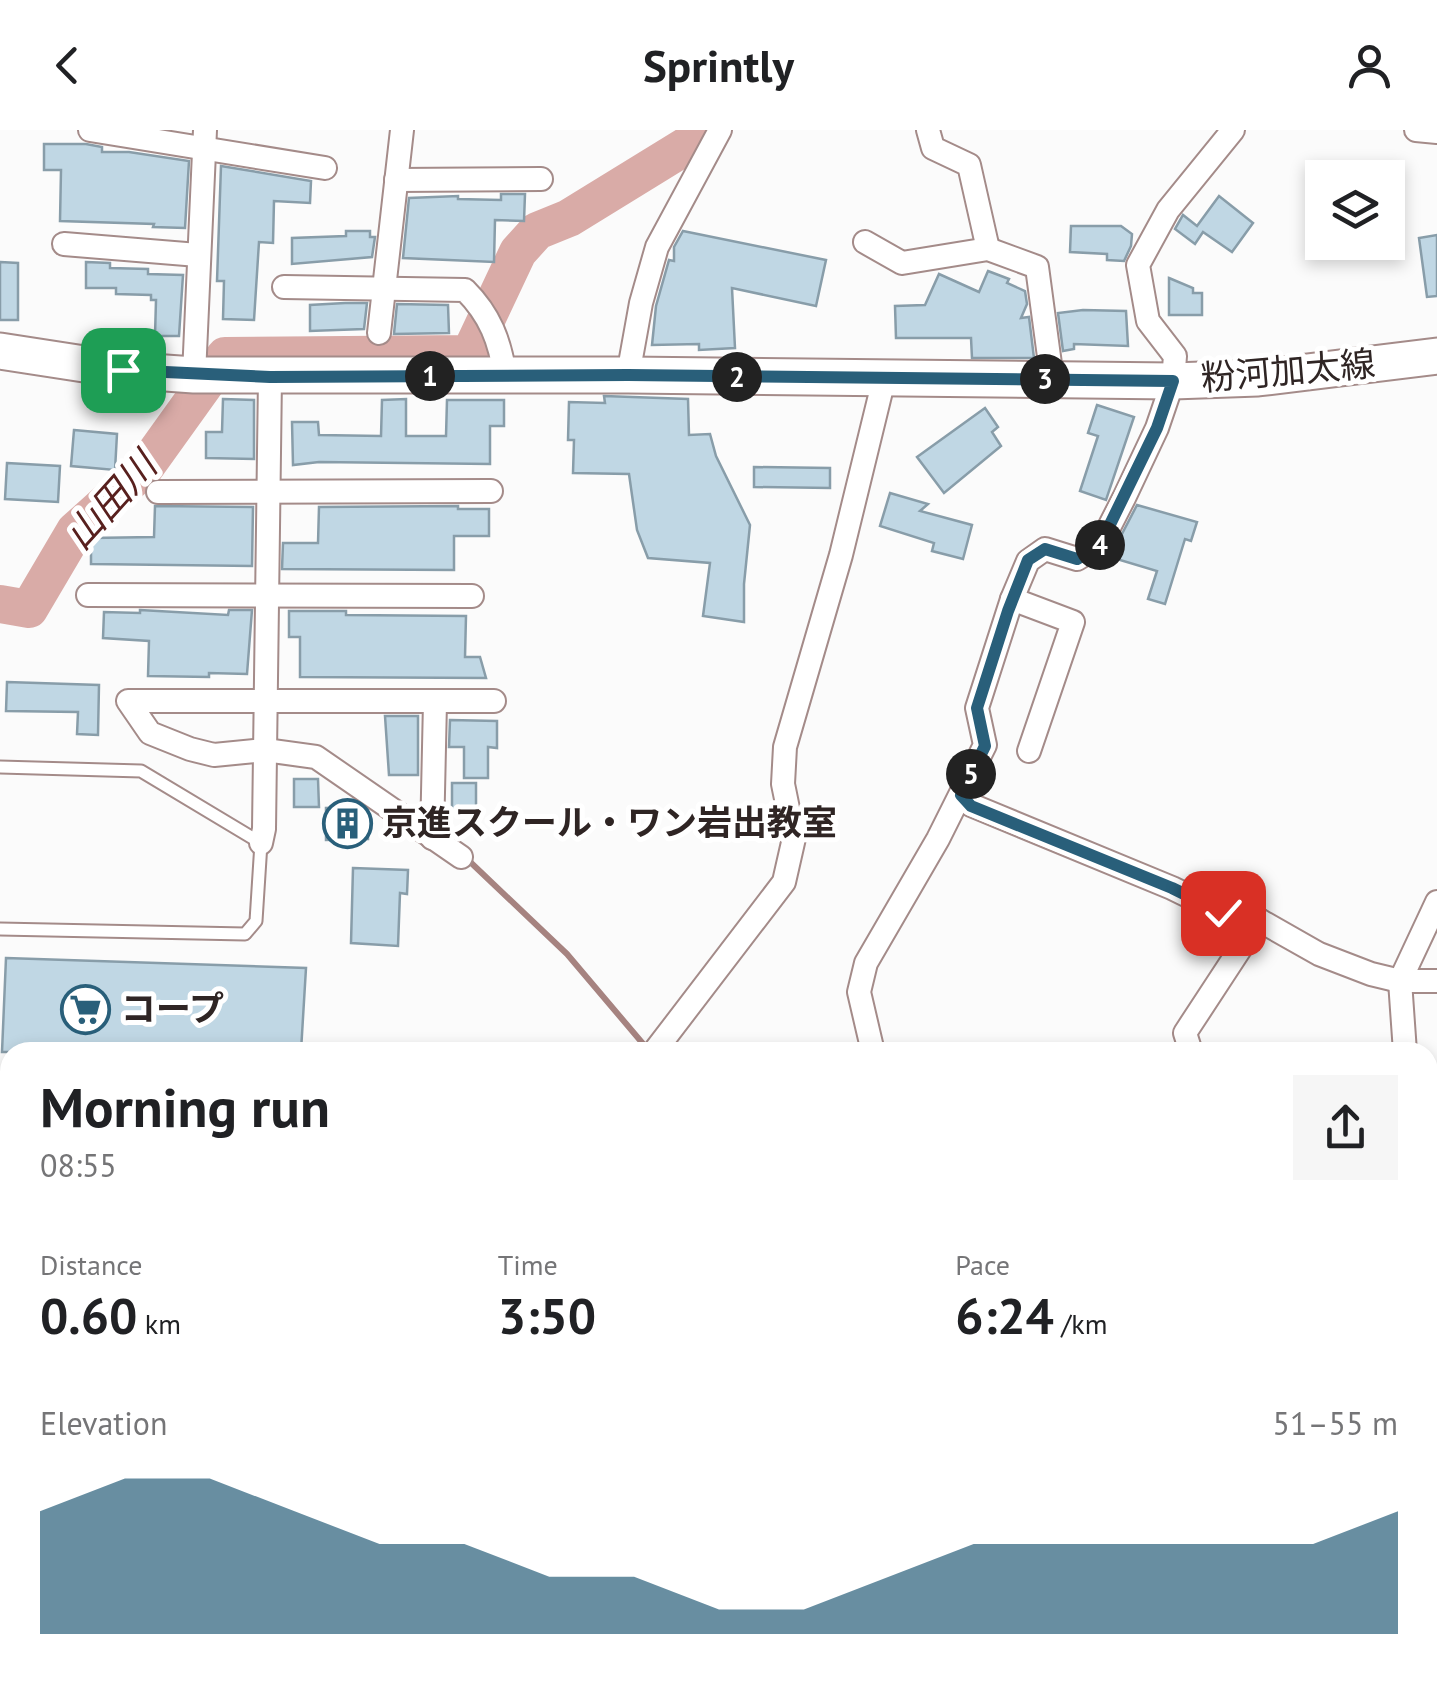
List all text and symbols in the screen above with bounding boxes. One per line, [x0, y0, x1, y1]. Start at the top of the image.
text: Sprintly [643, 36, 794, 94]
icon: back [40, 38, 95, 93]
icon: person [1342, 38, 1397, 93]
map controls [1305, 160, 1405, 260]
button: layers [1305, 160, 1405, 260]
pin [81, 328, 166, 413]
street label: 粉河加太線 [1199, 339, 1377, 401]
icon: arrive [96, 343, 151, 398]
pin: 1 [405, 351, 455, 401]
pin: 2 [712, 352, 762, 402]
pin: 3 [1020, 354, 1070, 404]
text: 1 [422, 357, 438, 394]
text: 2 [729, 358, 745, 395]
text: 3 [1037, 360, 1053, 397]
water label: 山田川 [54, 438, 169, 559]
pin: 4 [1075, 520, 1125, 570]
text: 4 [1092, 526, 1108, 563]
pin: 5 [946, 749, 996, 799]
text: 5 [963, 755, 979, 792]
building icon: 京進スクール・ワン岩出教室 [321, 797, 373, 849]
place label: 京進スクール・ワン岩出教室 [382, 799, 837, 845]
pin [1181, 871, 1266, 956]
icon: check [1196, 886, 1251, 941]
supermarket icon: コープ [60, 983, 112, 1035]
place label: コープ [121, 985, 224, 1031]
text: Morning run [40, 1071, 330, 1142]
button: share [1293, 1075, 1398, 1180]
text: 08:55 [40, 1144, 117, 1186]
text: Distance [40, 1246, 143, 1283]
text: Time [498, 1246, 558, 1283]
text: Pace [955, 1246, 1010, 1283]
text: 0.60 [40, 1283, 137, 1348]
text: 3:50 [498, 1283, 596, 1348]
text: 6:24 [955, 1283, 1054, 1348]
text: km [137, 1305, 181, 1342]
text: /km [1054, 1305, 1107, 1342]
text: Elevation [40, 1402, 167, 1444]
text: 51–55 m [1273, 1402, 1398, 1444]

